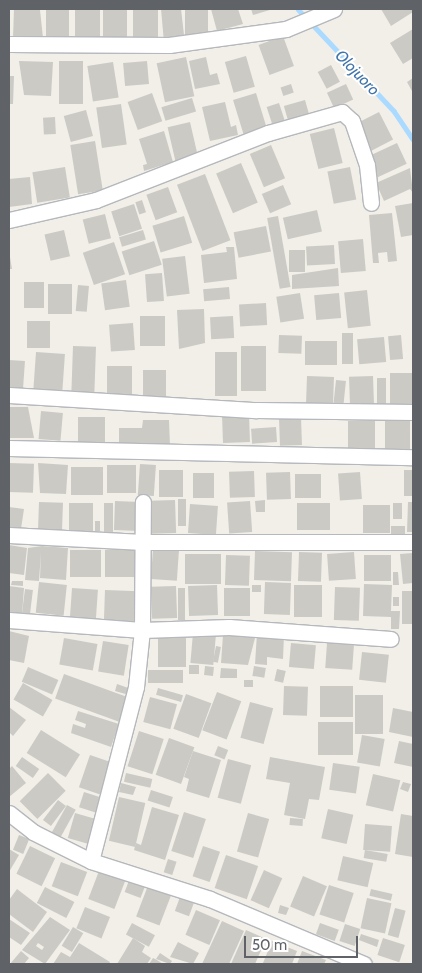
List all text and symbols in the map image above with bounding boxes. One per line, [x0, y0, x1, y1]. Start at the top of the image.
water label: Olojuoro [331, 46, 383, 100]
scale bar [247, 926, 361, 958]
text: 50 m [252, 936, 287, 954]

